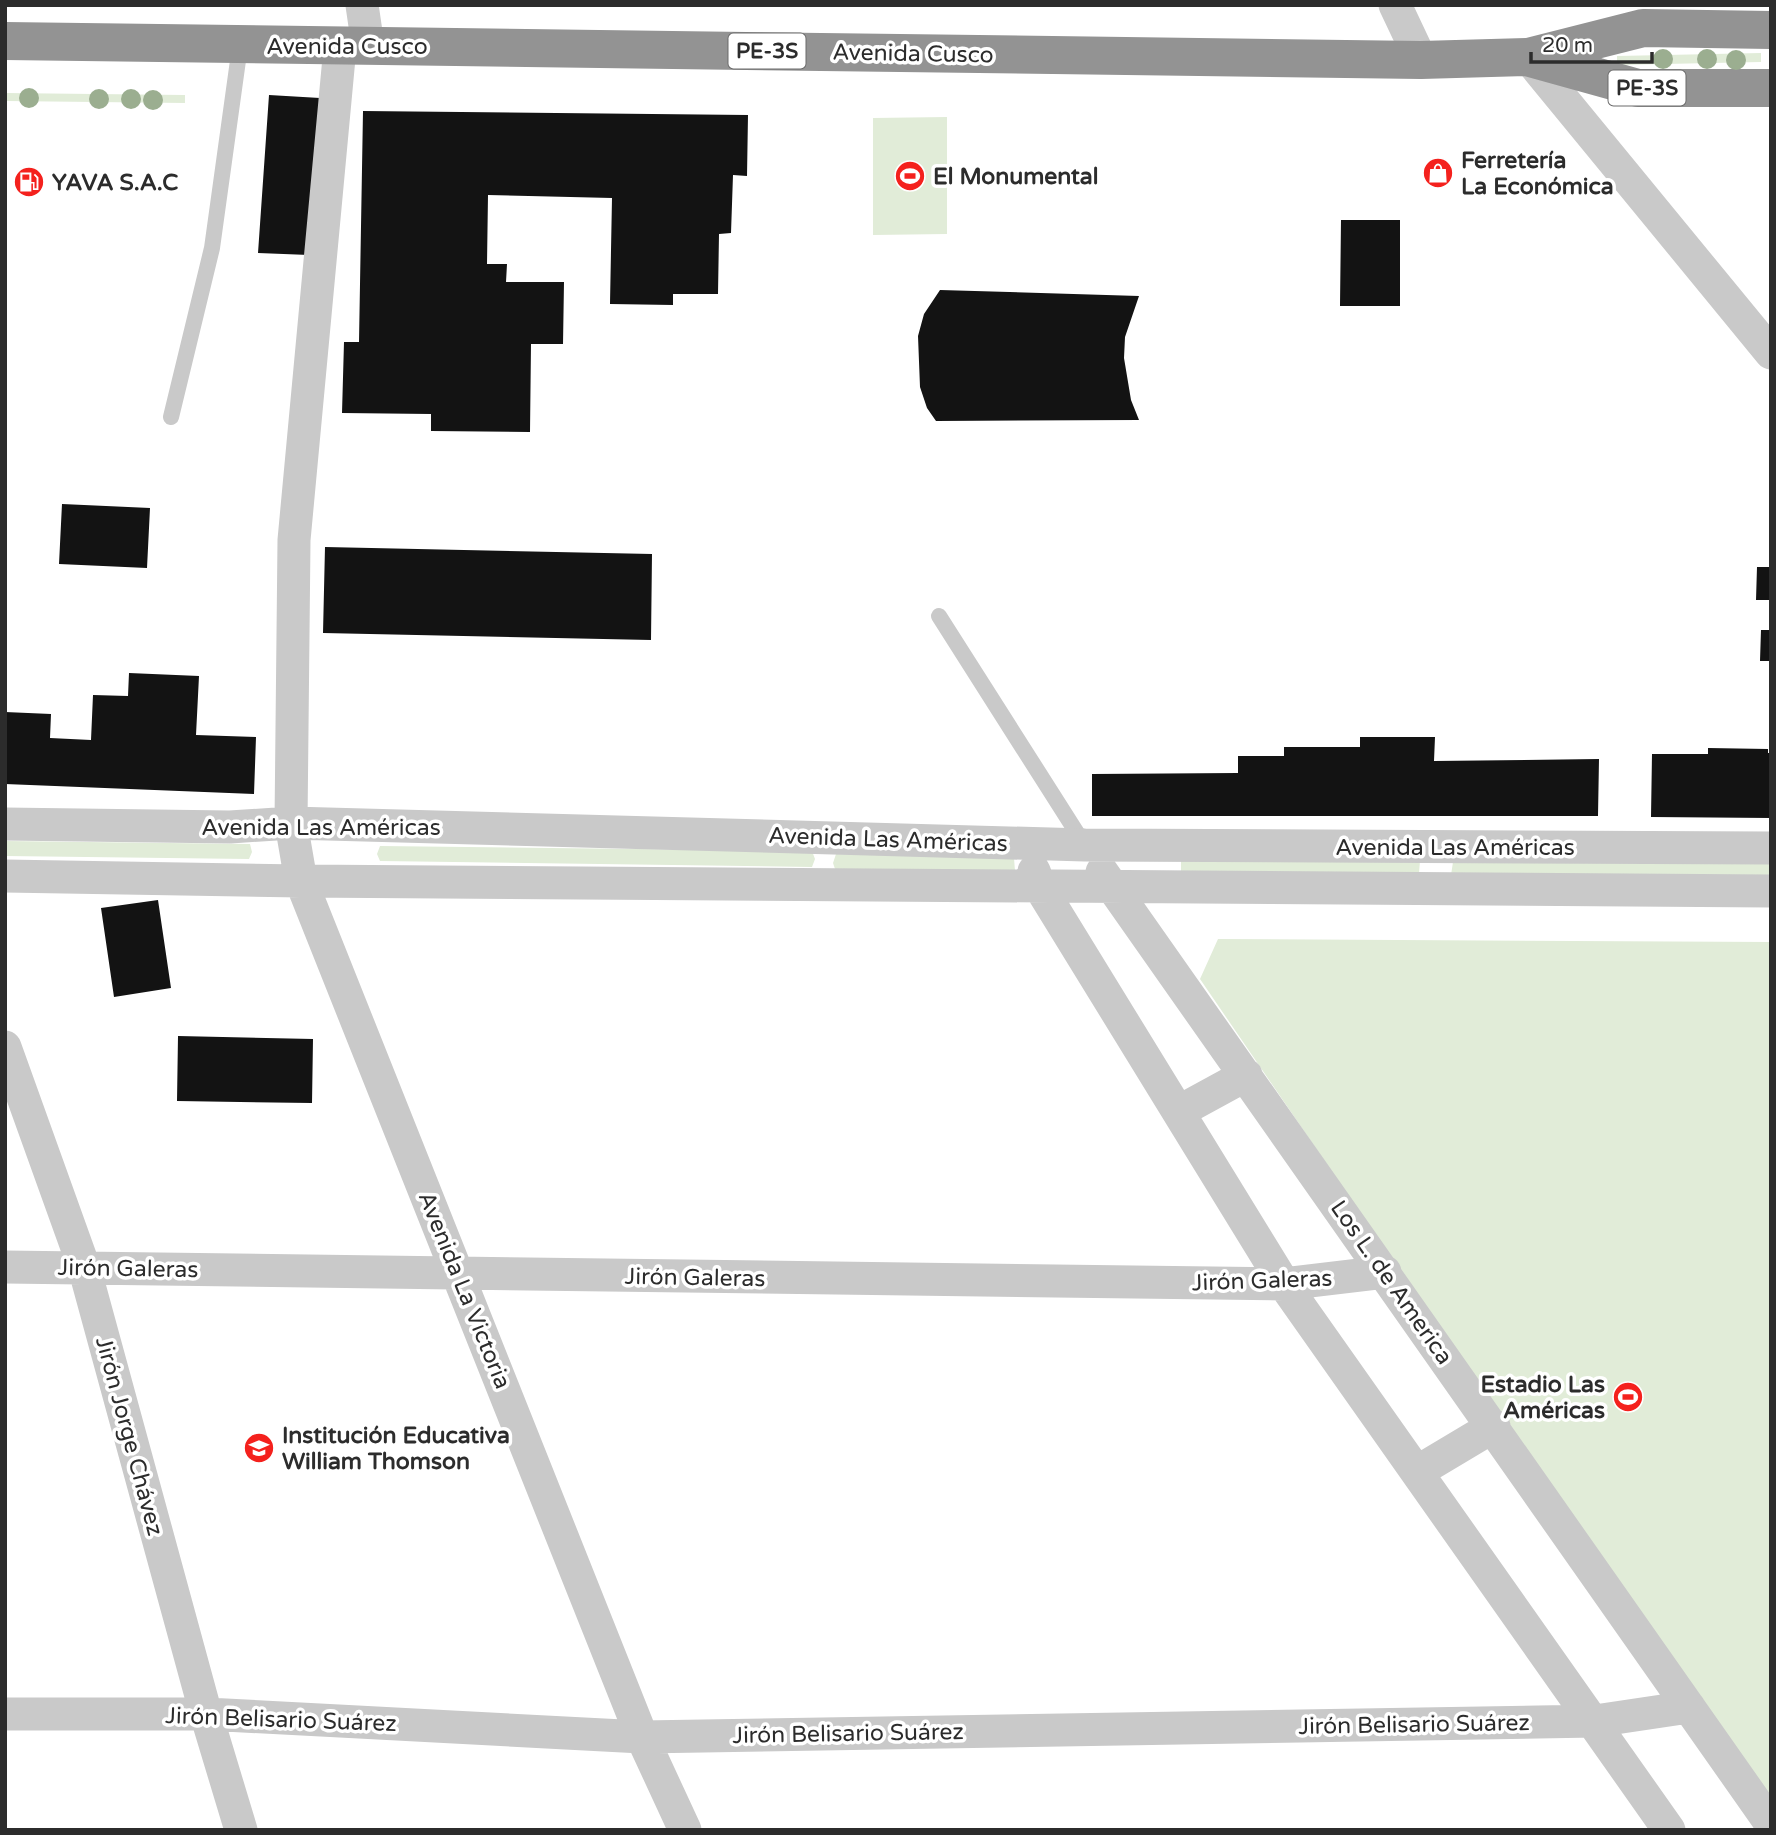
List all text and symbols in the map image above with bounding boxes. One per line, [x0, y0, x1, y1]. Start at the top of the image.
scale bar [1531, 21, 1652, 65]
street label: Avenida Cusco [266, 33, 428, 61]
text: 20 m [1542, 33, 1593, 58]
road number: PE-3S [728, 34, 806, 68]
street label: Avenida Cusco [832, 39, 994, 69]
road number: PE-3S [1608, 70, 1686, 106]
place label: Ferretería La Económica [1461, 147, 1614, 201]
shop icon: Ferretería La Económica [1421, 156, 1455, 190]
sports icon: El Monumental [893, 159, 927, 193]
place label: El Monumental [933, 163, 1099, 191]
fuel station icon: YAVA S.A.C [12, 165, 46, 199]
place label: YAVA S.A.C [52, 169, 178, 197]
street label: Avenida Las Américas [201, 814, 441, 842]
street label: Avenida Las Américas [768, 822, 1008, 858]
street label: Avenida Las Américas [1335, 834, 1575, 862]
street label: Avenida La Victoria [412, 1188, 516, 1393]
street label: Los L. de America [1324, 1195, 1458, 1370]
street label: Jirón Galeras [57, 1254, 199, 1284]
street label: Jirón Galeras [624, 1263, 766, 1293]
street label: Jirón Galeras [1191, 1265, 1333, 1297]
street label: Jirón Jorge Chávez [89, 1334, 169, 1539]
place label: Estadio Las Américas [1480, 1371, 1605, 1425]
sports icon: Estadio Las Américas [1611, 1380, 1645, 1414]
place label: Institución Educativa William Thomson [282, 1422, 510, 1476]
school or university icon: Institución Educativa William Thomson [242, 1431, 276, 1465]
street label: Jirón Belisario Suárez [165, 1702, 397, 1738]
street label: Jirón Belisario Suárez [1298, 1709, 1530, 1741]
street label: Jirón Belisario Suárez [732, 1718, 964, 1750]

